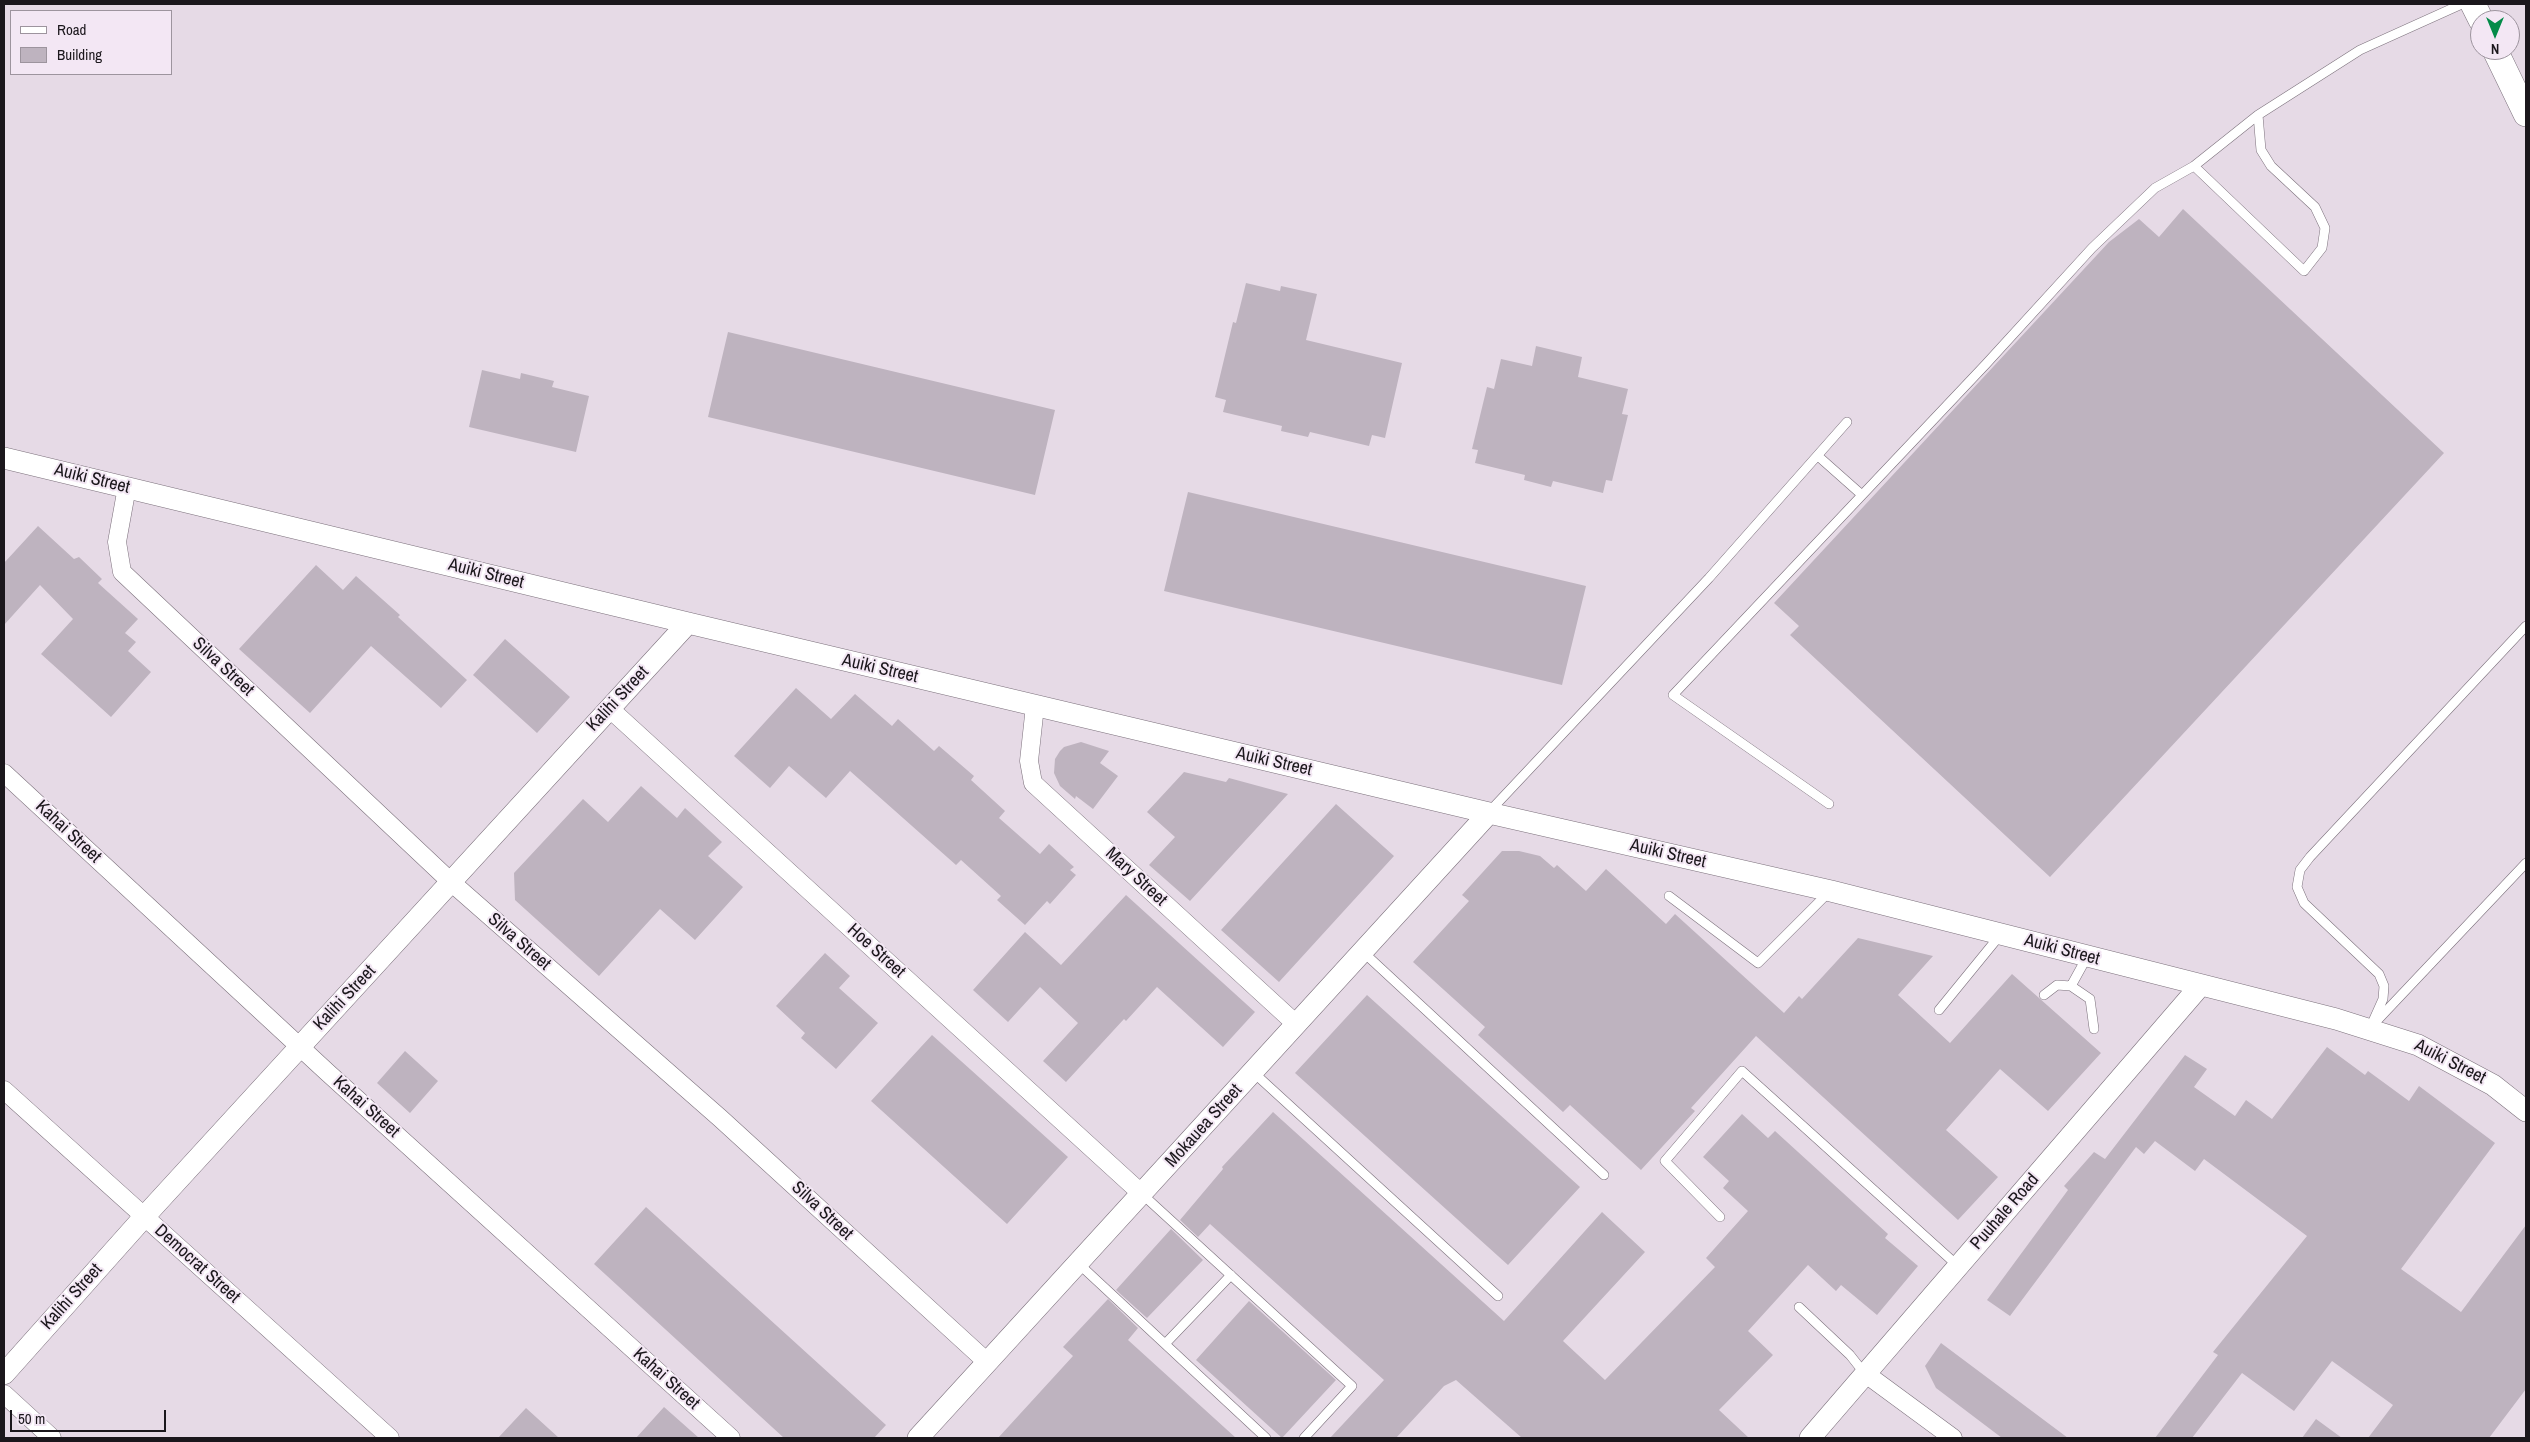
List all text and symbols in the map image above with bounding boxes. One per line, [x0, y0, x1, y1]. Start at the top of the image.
legend [10, 10, 172, 75]
north arrow [2470, 10, 2520, 60]
text: Road [57, 19, 86, 40]
text: N [2491, 40, 2499, 58]
text: Building [57, 44, 102, 65]
street label: Auiki Street [52, 459, 132, 499]
street label: Auiki Street [446, 554, 526, 594]
street label: Silva Street [188, 633, 258, 701]
street label: Auiki Street [840, 650, 920, 688]
street label: Kalihi Street [582, 662, 654, 736]
street label: Auiki Street [1234, 743, 1314, 781]
street label: Kahai Street [31, 796, 105, 868]
street label: Auiki Street [1628, 835, 1708, 873]
street label: Mary Street [1101, 843, 1171, 911]
street label: Silva Street [483, 909, 555, 975]
street label: Hoe Street [843, 919, 909, 983]
street label: Auiki Street [2022, 930, 2102, 970]
street label: Kalihi Street [309, 961, 381, 1035]
street label: Auiki Street [2411, 1035, 2489, 1089]
street label: Kahai Street [328, 1072, 404, 1142]
street label: Mokauea Street [1161, 1080, 1247, 1172]
street label: Puuhale Road [1966, 1170, 2044, 1254]
street label: Silva Street [787, 1177, 857, 1245]
street label: Democrat Street [150, 1220, 244, 1308]
street label: Kalihi Street [37, 1260, 107, 1334]
street label: Kahai Street [628, 1344, 704, 1414]
scale bar [12, 1400, 169, 1432]
text: 50 m [18, 1408, 45, 1429]

